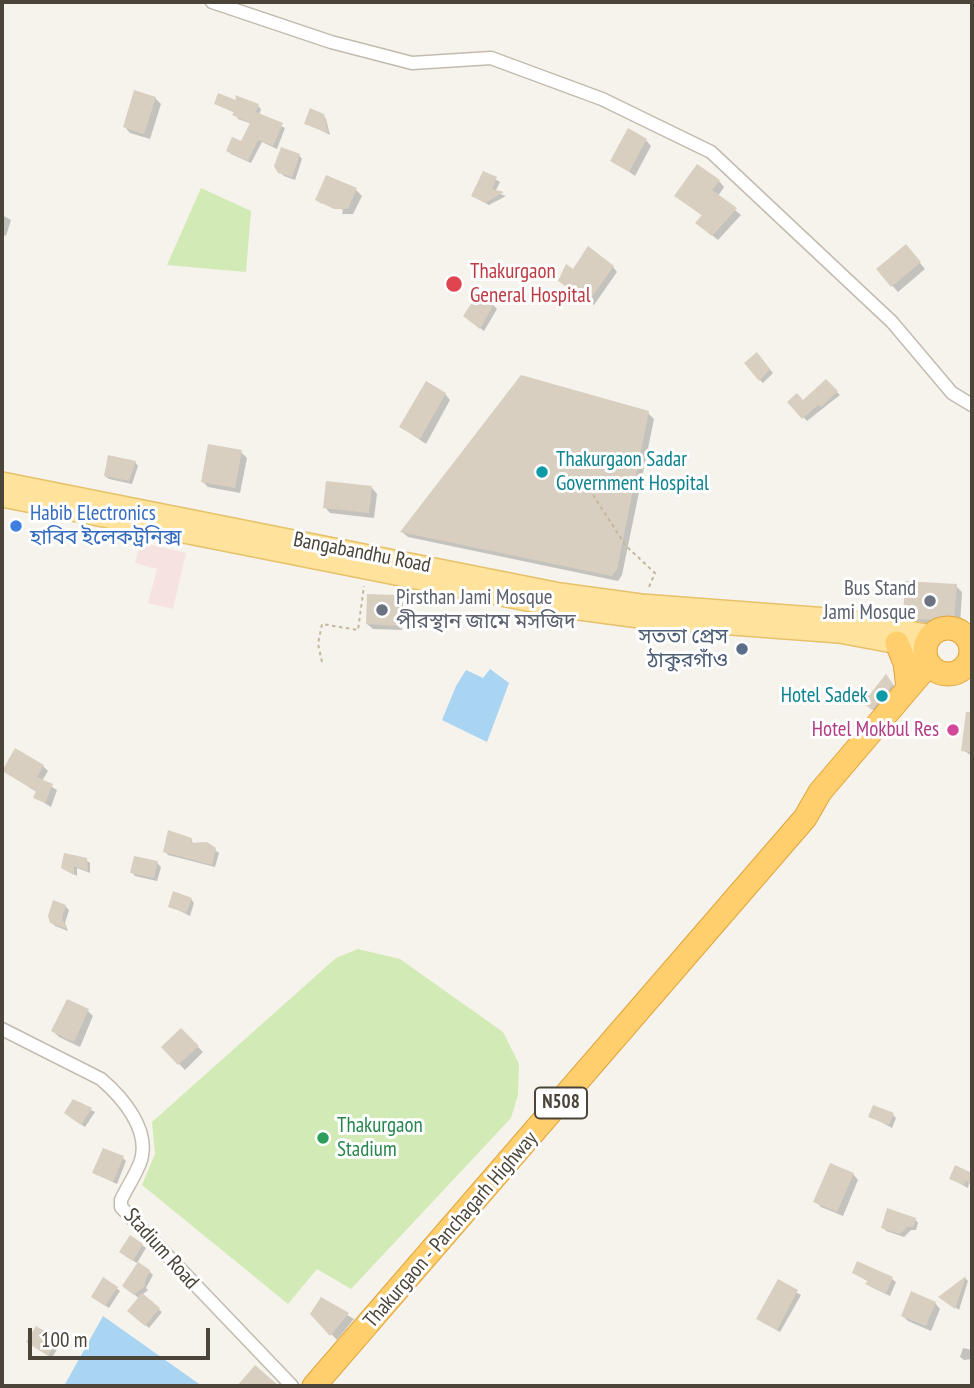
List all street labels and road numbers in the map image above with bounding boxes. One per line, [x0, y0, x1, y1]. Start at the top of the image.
street label: Bangabandhu Road [291, 527, 433, 579]
road number: N508 [535, 1088, 587, 1119]
street label: Thakurgaon - Panchagarh Highway [359, 1127, 543, 1333]
street label: Stadium Road [118, 1203, 204, 1295]

